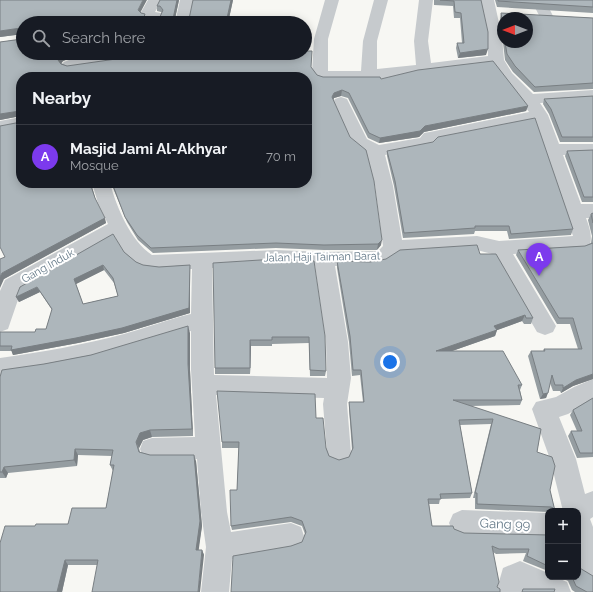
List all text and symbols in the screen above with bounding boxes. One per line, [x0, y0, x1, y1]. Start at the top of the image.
north arrow [497, 12, 533, 48]
search box [16, 16, 312, 60]
icon: search [30, 27, 52, 49]
text: Search here [62, 29, 145, 47]
text: Nearby [32, 88, 91, 108]
text: Masjid Jami Al-Akhyar [70, 140, 227, 158]
text: A [41, 149, 49, 164]
text: 70 m [266, 149, 296, 164]
text: Mosque [70, 158, 119, 173]
pin: A [526, 243, 552, 276]
street label: Gang Induk [19, 246, 77, 286]
street label: Jalan Haji Taiman Barat [263, 249, 381, 265]
your location [380, 352, 400, 372]
map controls [545, 508, 581, 580]
button: + [545, 508, 581, 544]
street label: Gang 99 [479, 516, 531, 532]
button: − [545, 544, 581, 580]

